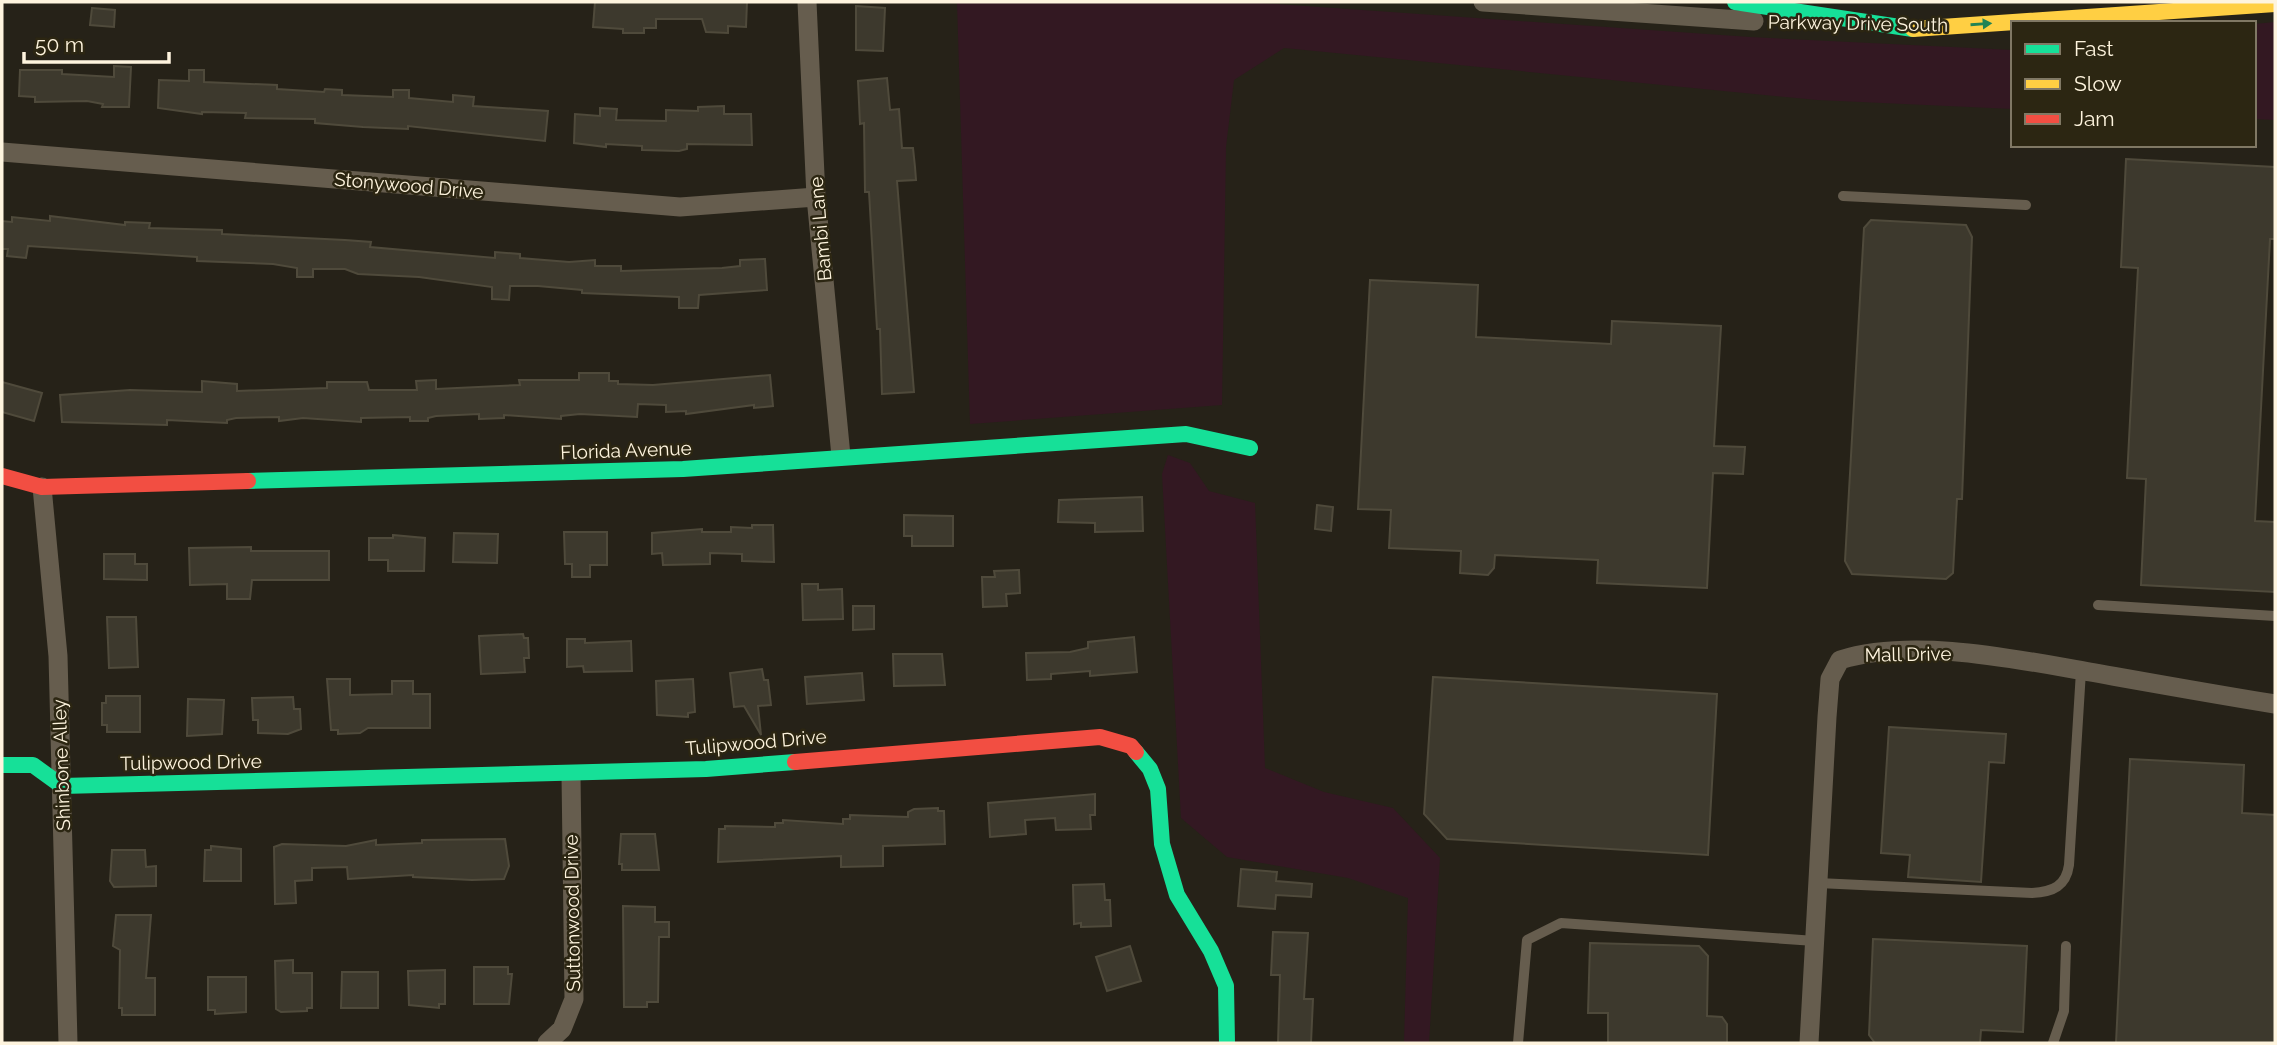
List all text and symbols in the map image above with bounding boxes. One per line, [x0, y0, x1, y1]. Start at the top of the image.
street label: Parkway Drive South [1768, 10, 1948, 36]
one-way arrow [1970, 18, 1992, 29]
scale bar [24, 21, 170, 65]
legend [2011, 21, 2256, 147]
text: 50 m [35, 32, 84, 57]
text: Fast [2074, 36, 2114, 61]
text: Slow [2074, 71, 2122, 96]
text: Jam [2074, 106, 2115, 131]
street label: Stonywood Drive [333, 168, 485, 202]
street label: Bambi Lane [804, 176, 836, 282]
street label: Florida Avenue [560, 437, 692, 463]
street label: Mall Drive [1864, 642, 1952, 666]
street label: Shinbone Alley [48, 699, 74, 831]
street label: Tulipwood Drive [684, 725, 828, 759]
street label: Tulipwood Drive [120, 750, 262, 774]
street label: Suttonwood Drive [560, 834, 584, 992]

